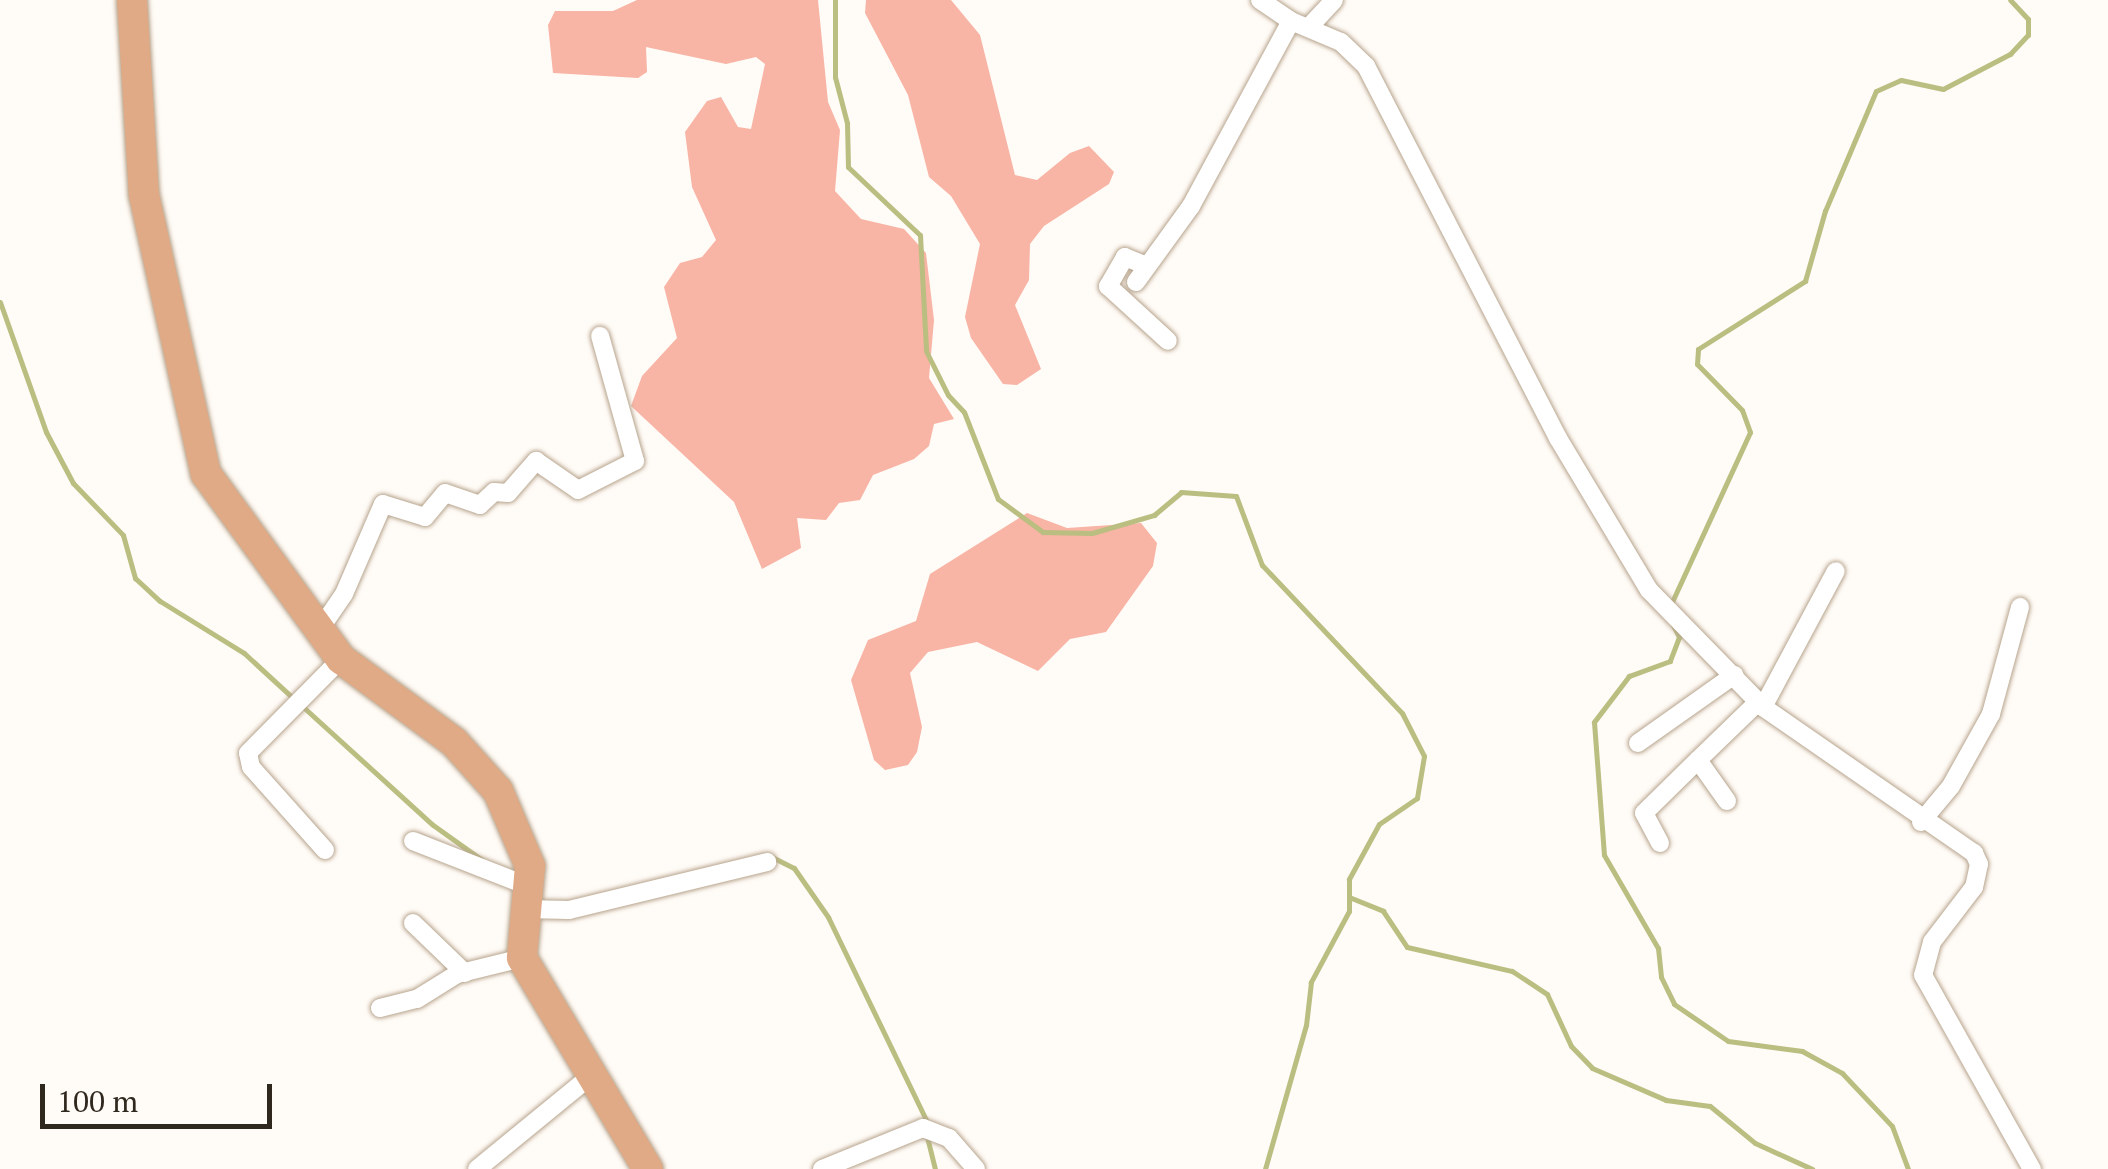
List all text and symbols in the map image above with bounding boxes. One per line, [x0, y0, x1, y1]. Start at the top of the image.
scale bar [45, 1064, 278, 1126]
text: 100 m [57, 1081, 138, 1121]

